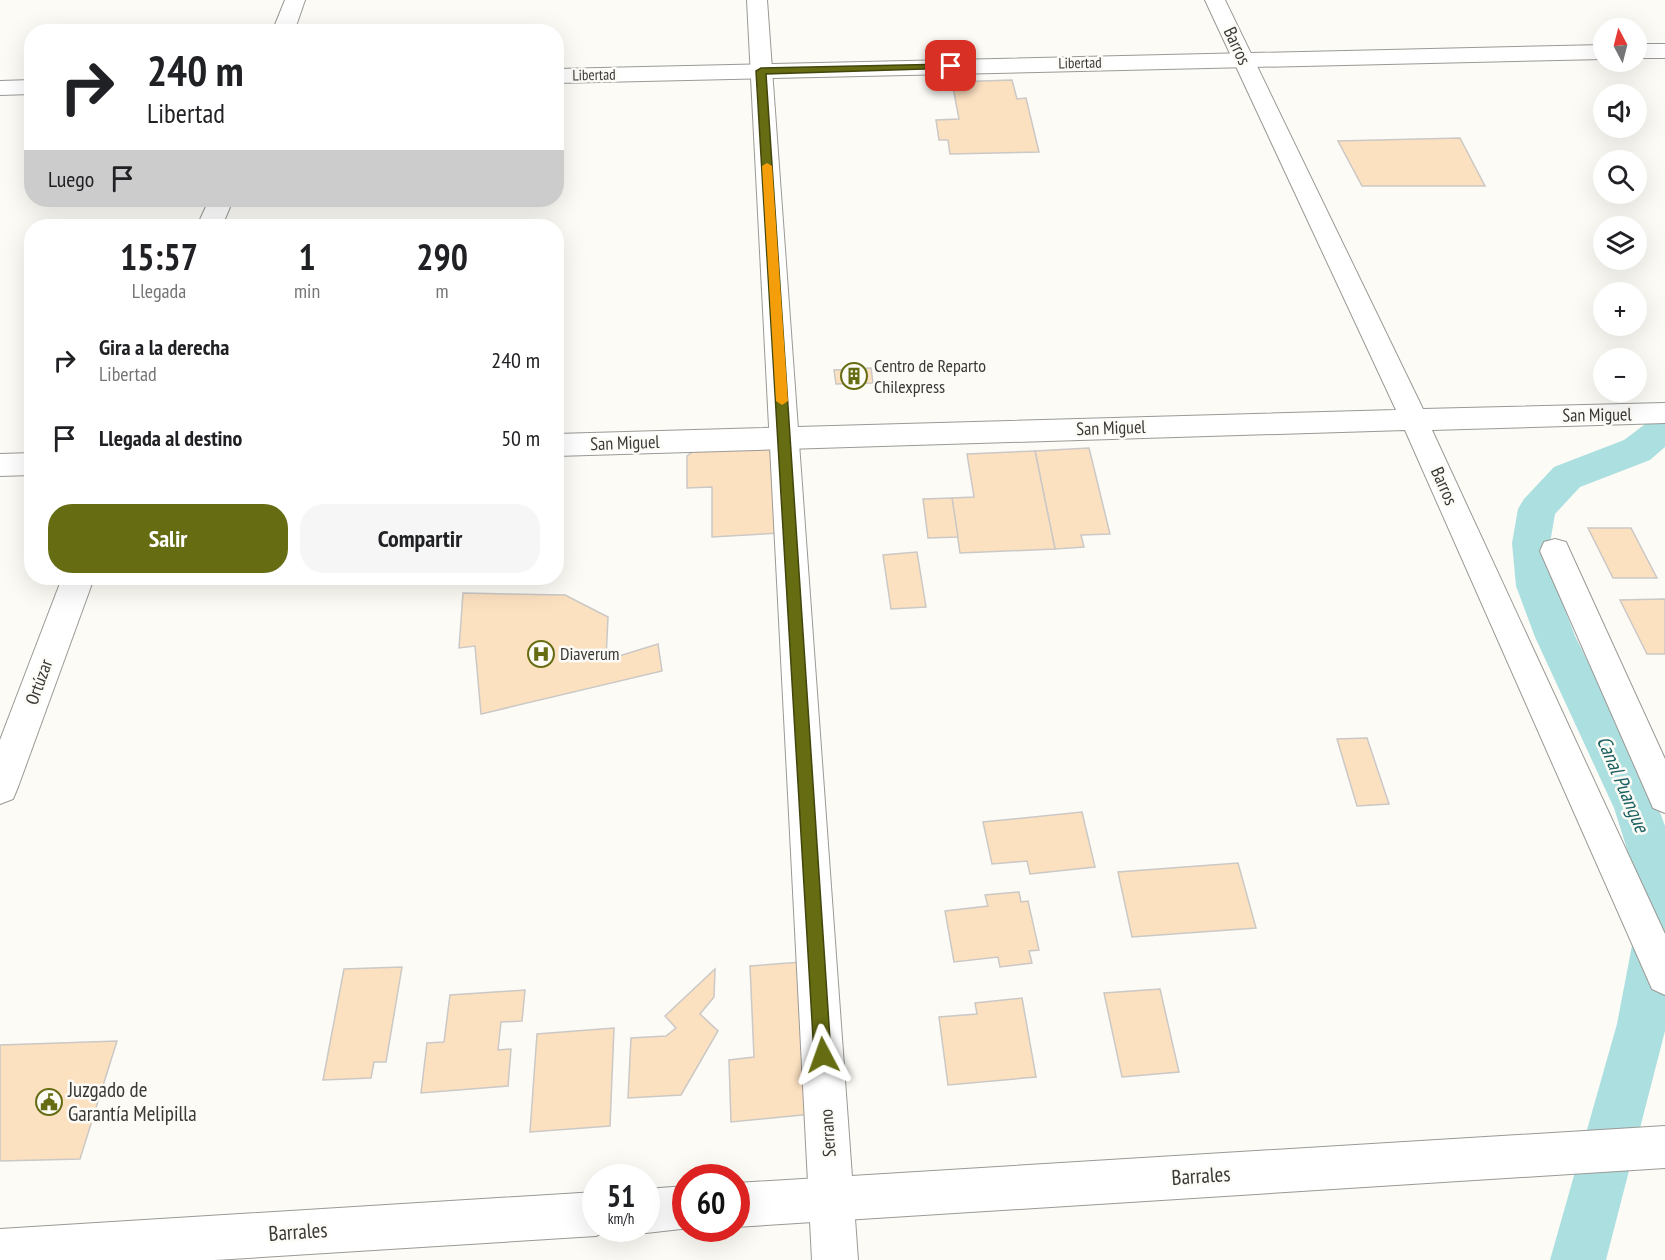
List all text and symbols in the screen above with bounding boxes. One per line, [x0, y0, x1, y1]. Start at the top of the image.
north arrow [1593, 18, 1647, 72]
map controls [1593, 18, 1647, 402]
street label: Barros [1219, 23, 1256, 69]
pin [925, 40, 976, 91]
text: 240 m [147, 43, 244, 98]
icon: right [48, 48, 126, 126]
icon: arrive [934, 49, 967, 82]
street label: Libertad [1058, 53, 1102, 72]
street label: Libertad [572, 65, 616, 84]
button: sound [1593, 84, 1647, 138]
text: Libertad [147, 96, 225, 130]
button: search [1593, 150, 1647, 204]
icon: arrive [106, 162, 139, 195]
text: Luego [48, 165, 94, 193]
button: layers [1593, 216, 1647, 270]
text: 15:57 [120, 233, 198, 280]
text: 1 [298, 233, 316, 280]
text: 290 [416, 233, 468, 280]
text: Llegada [132, 278, 186, 304]
text: min [294, 278, 320, 304]
text: m [436, 278, 449, 304]
button: + [1593, 282, 1647, 336]
text: Gira a la derecha [99, 333, 229, 361]
icon: right [48, 344, 81, 377]
text: 240 m [491, 346, 540, 374]
button: − [1593, 348, 1647, 402]
place label: Centro de Reparto Chilexpress [874, 354, 986, 398]
text: Libertad [99, 361, 157, 387]
building icon: Centro de Reparto Chilexpress [839, 361, 869, 391]
street label: San Miguel [1562, 402, 1633, 427]
street label: San Miguel [1076, 415, 1147, 440]
icon: arrive [48, 422, 81, 455]
text: Llegada al destino [99, 424, 242, 452]
text: 50 m [501, 424, 540, 452]
street label: San Miguel [590, 430, 661, 455]
street label: Barros [1426, 463, 1463, 508]
button: Salir [48, 504, 288, 573]
button: Compartir [300, 504, 540, 573]
hospital icon: Diaverum [526, 639, 556, 669]
place label: Diaverum [560, 642, 619, 665]
street label: Ortúzar [20, 656, 57, 708]
water label: Canal Puangue [1591, 732, 1656, 838]
position arrow [791, 1023, 855, 1087]
place label: Juzgado de Garantía Melipilla [67, 1076, 197, 1127]
public building icon: Juzgado de Garantía Melipilla [34, 1087, 64, 1117]
street label: Serrano [814, 1108, 841, 1158]
street label: Barrales [1171, 1160, 1231, 1191]
speed limit sign: 60 [672, 1164, 750, 1242]
text: 51 [607, 1176, 635, 1215]
text: km/h [608, 1209, 634, 1228]
street label: Barrales [268, 1216, 328, 1247]

